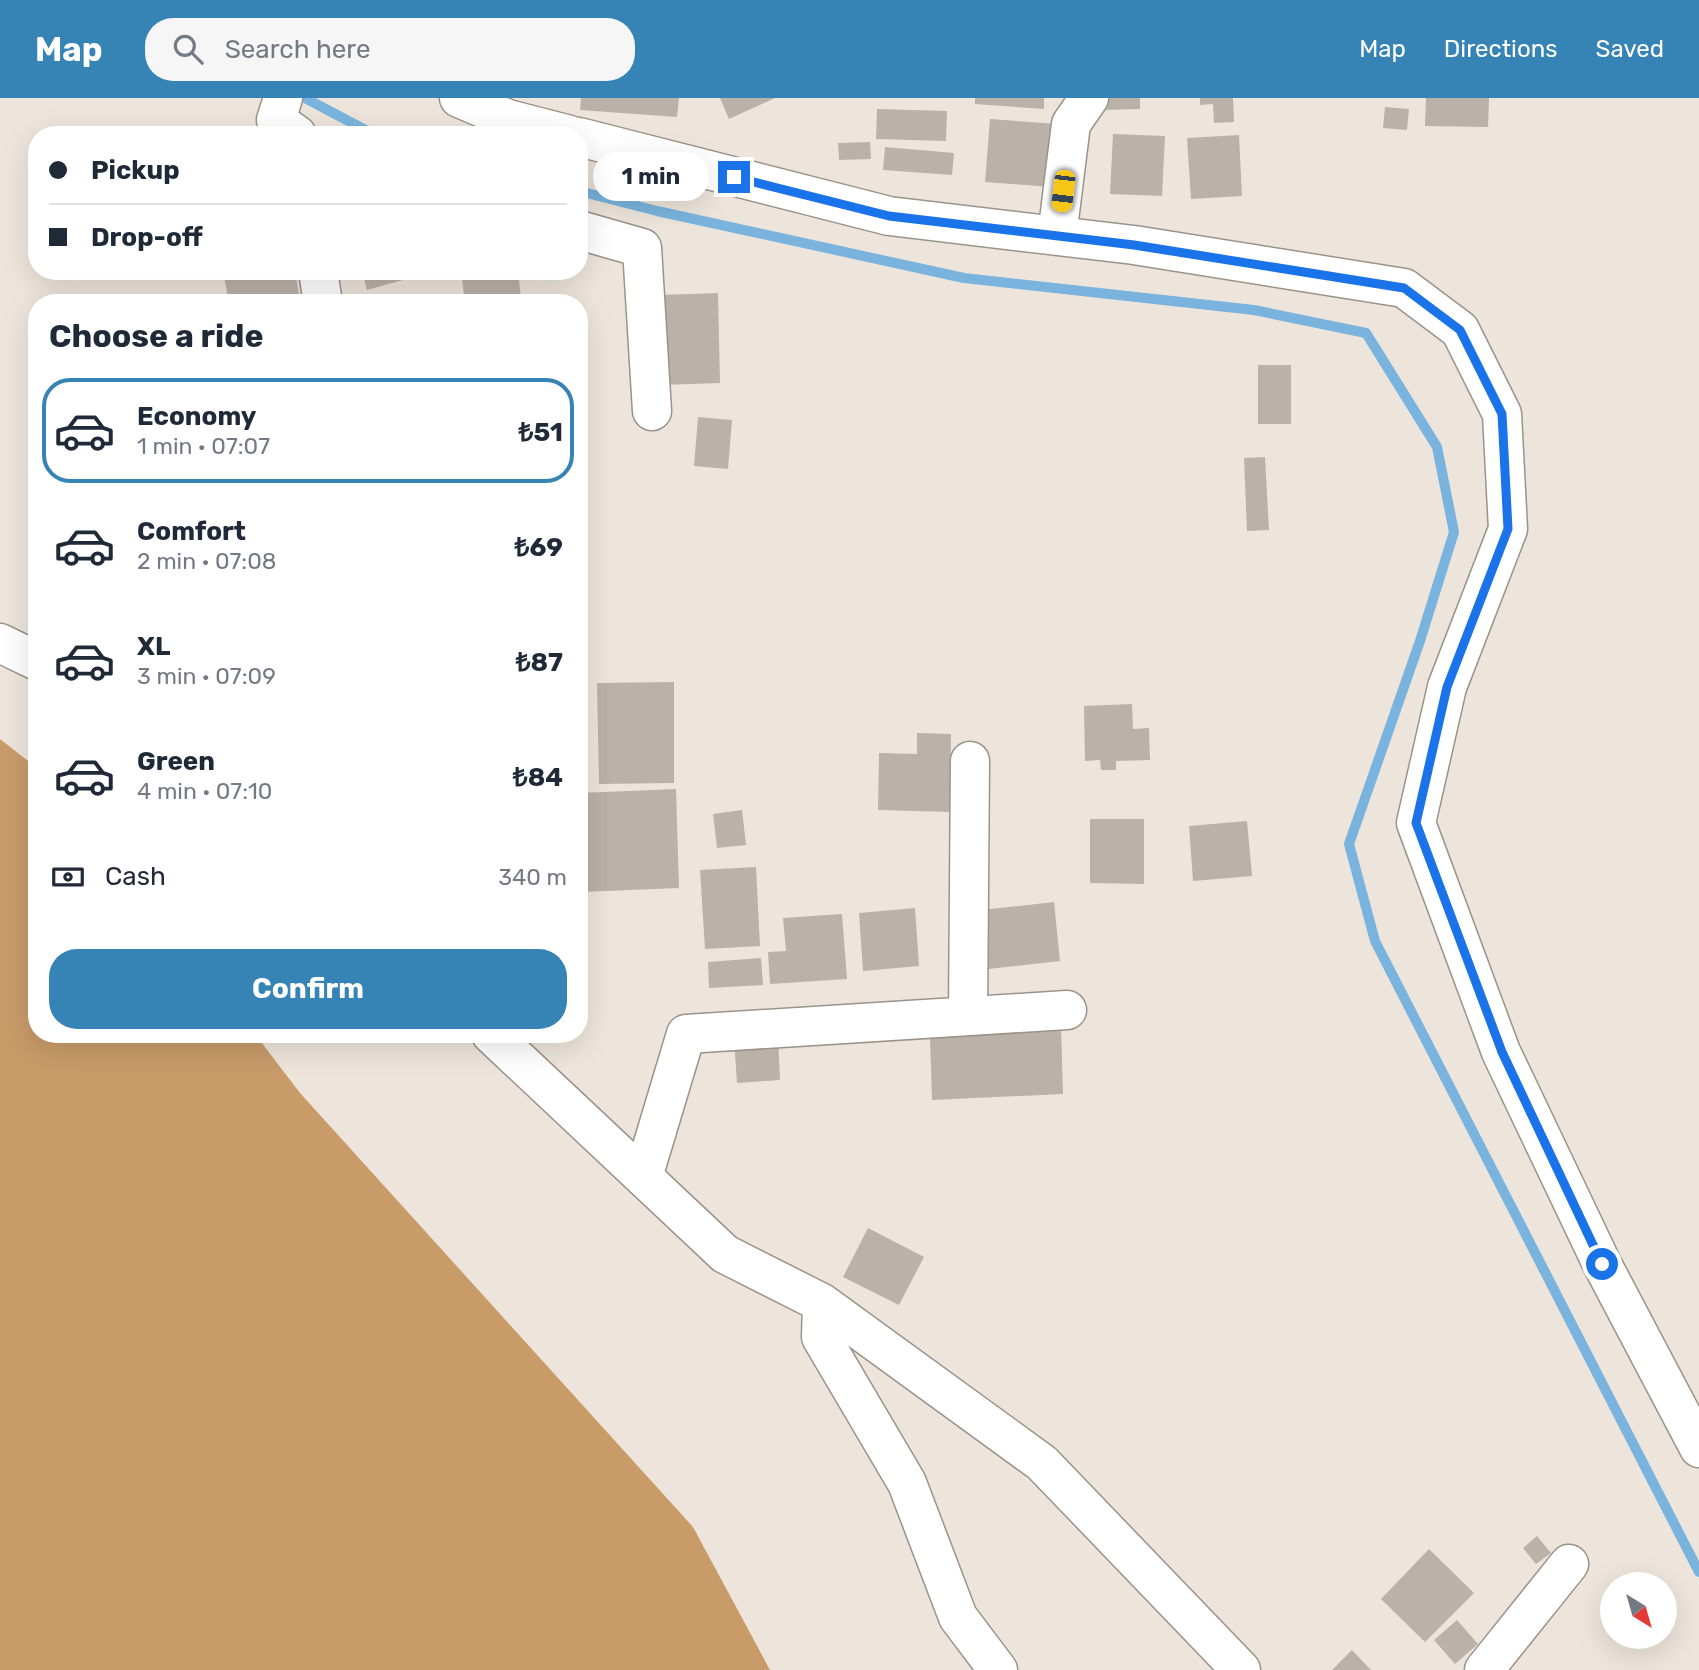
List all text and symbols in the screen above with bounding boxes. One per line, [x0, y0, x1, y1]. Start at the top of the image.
search box [145, 18, 635, 81]
text: Map [35, 30, 103, 69]
icon: search [169, 30, 207, 68]
text: Search here [225, 34, 370, 65]
text: Map [1359, 35, 1406, 63]
text: Directions [1444, 35, 1557, 63]
text: Saved [1595, 35, 1664, 63]
callout: 1 min [594, 153, 710, 202]
text: Pickup [91, 155, 180, 186]
route end [718, 161, 750, 193]
text: 1 min [622, 162, 680, 190]
car [1051, 169, 1076, 213]
text: Drop-off [91, 222, 203, 253]
text: Choose a ride [49, 317, 263, 355]
icon: car [53, 399, 116, 462]
text: Economy [137, 401, 256, 432]
text: ₺51 [519, 417, 563, 448]
text: 1 min · 07:07 [137, 432, 270, 460]
icon: car [53, 514, 116, 577]
text: Comfort [137, 516, 246, 547]
text: ₺69 [515, 532, 563, 563]
text: 2 min · 07:08 [137, 547, 276, 575]
icon: car [53, 629, 116, 692]
text: XL [137, 631, 170, 662]
text: ₺87 [516, 647, 563, 678]
text: 3 min · 07:09 [137, 662, 276, 690]
icon: car [53, 744, 116, 807]
text: Green [137, 746, 215, 777]
text: ₺84 [513, 762, 563, 793]
text: 4 min · 07:10 [137, 777, 272, 805]
icon: cash [49, 858, 87, 896]
text: Cash [105, 861, 166, 892]
text: 340 m [498, 863, 567, 891]
button: Confirm [49, 949, 567, 1029]
route start [1586, 1248, 1618, 1280]
north arrow [1600, 1572, 1676, 1648]
map controls [1600, 1572, 1677, 1649]

